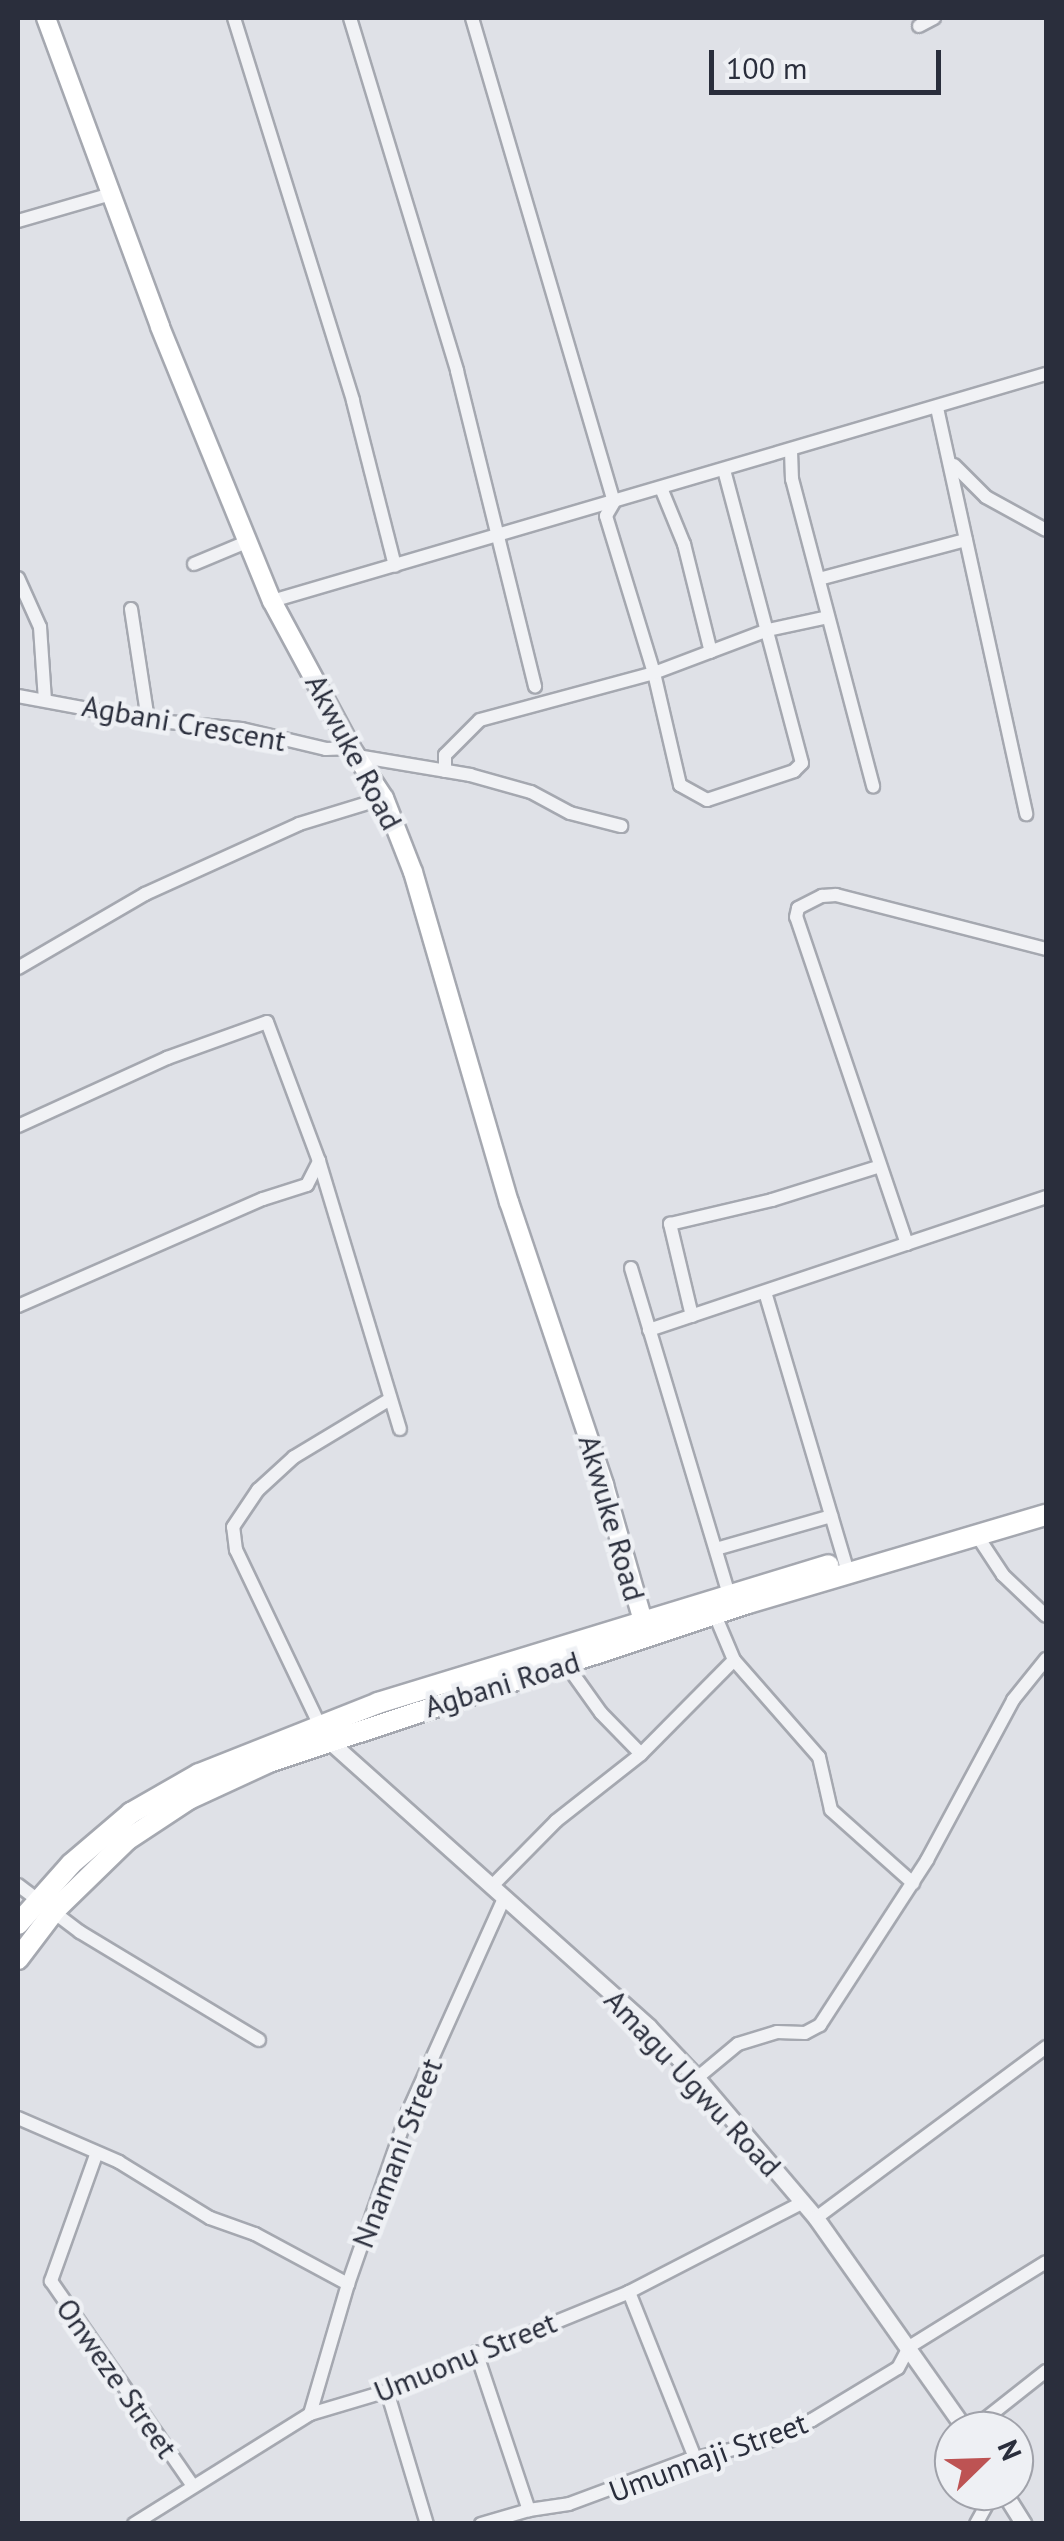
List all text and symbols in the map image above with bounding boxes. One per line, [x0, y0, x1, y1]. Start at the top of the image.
scale bar [714, 30, 946, 92]
text: 100 m [726, 48, 807, 87]
street label: Akwuke Road [298, 668, 410, 836]
street label: Agbani Crescent [79, 687, 289, 759]
street label: Akwuke Road [571, 1431, 653, 1605]
street label: Agbani Road [420, 1643, 584, 1725]
street label: Amagu Ugwu Road [597, 1982, 789, 2184]
street label: Nnamani Street [344, 2053, 450, 2253]
street label: Onweze Street [49, 2291, 185, 2465]
street label: Umuonu Street [369, 2304, 561, 2410]
street label: Umunnaji Street [604, 2404, 812, 2510]
north arrow [934, 2411, 1034, 2511]
text: N [990, 2434, 1031, 2466]

